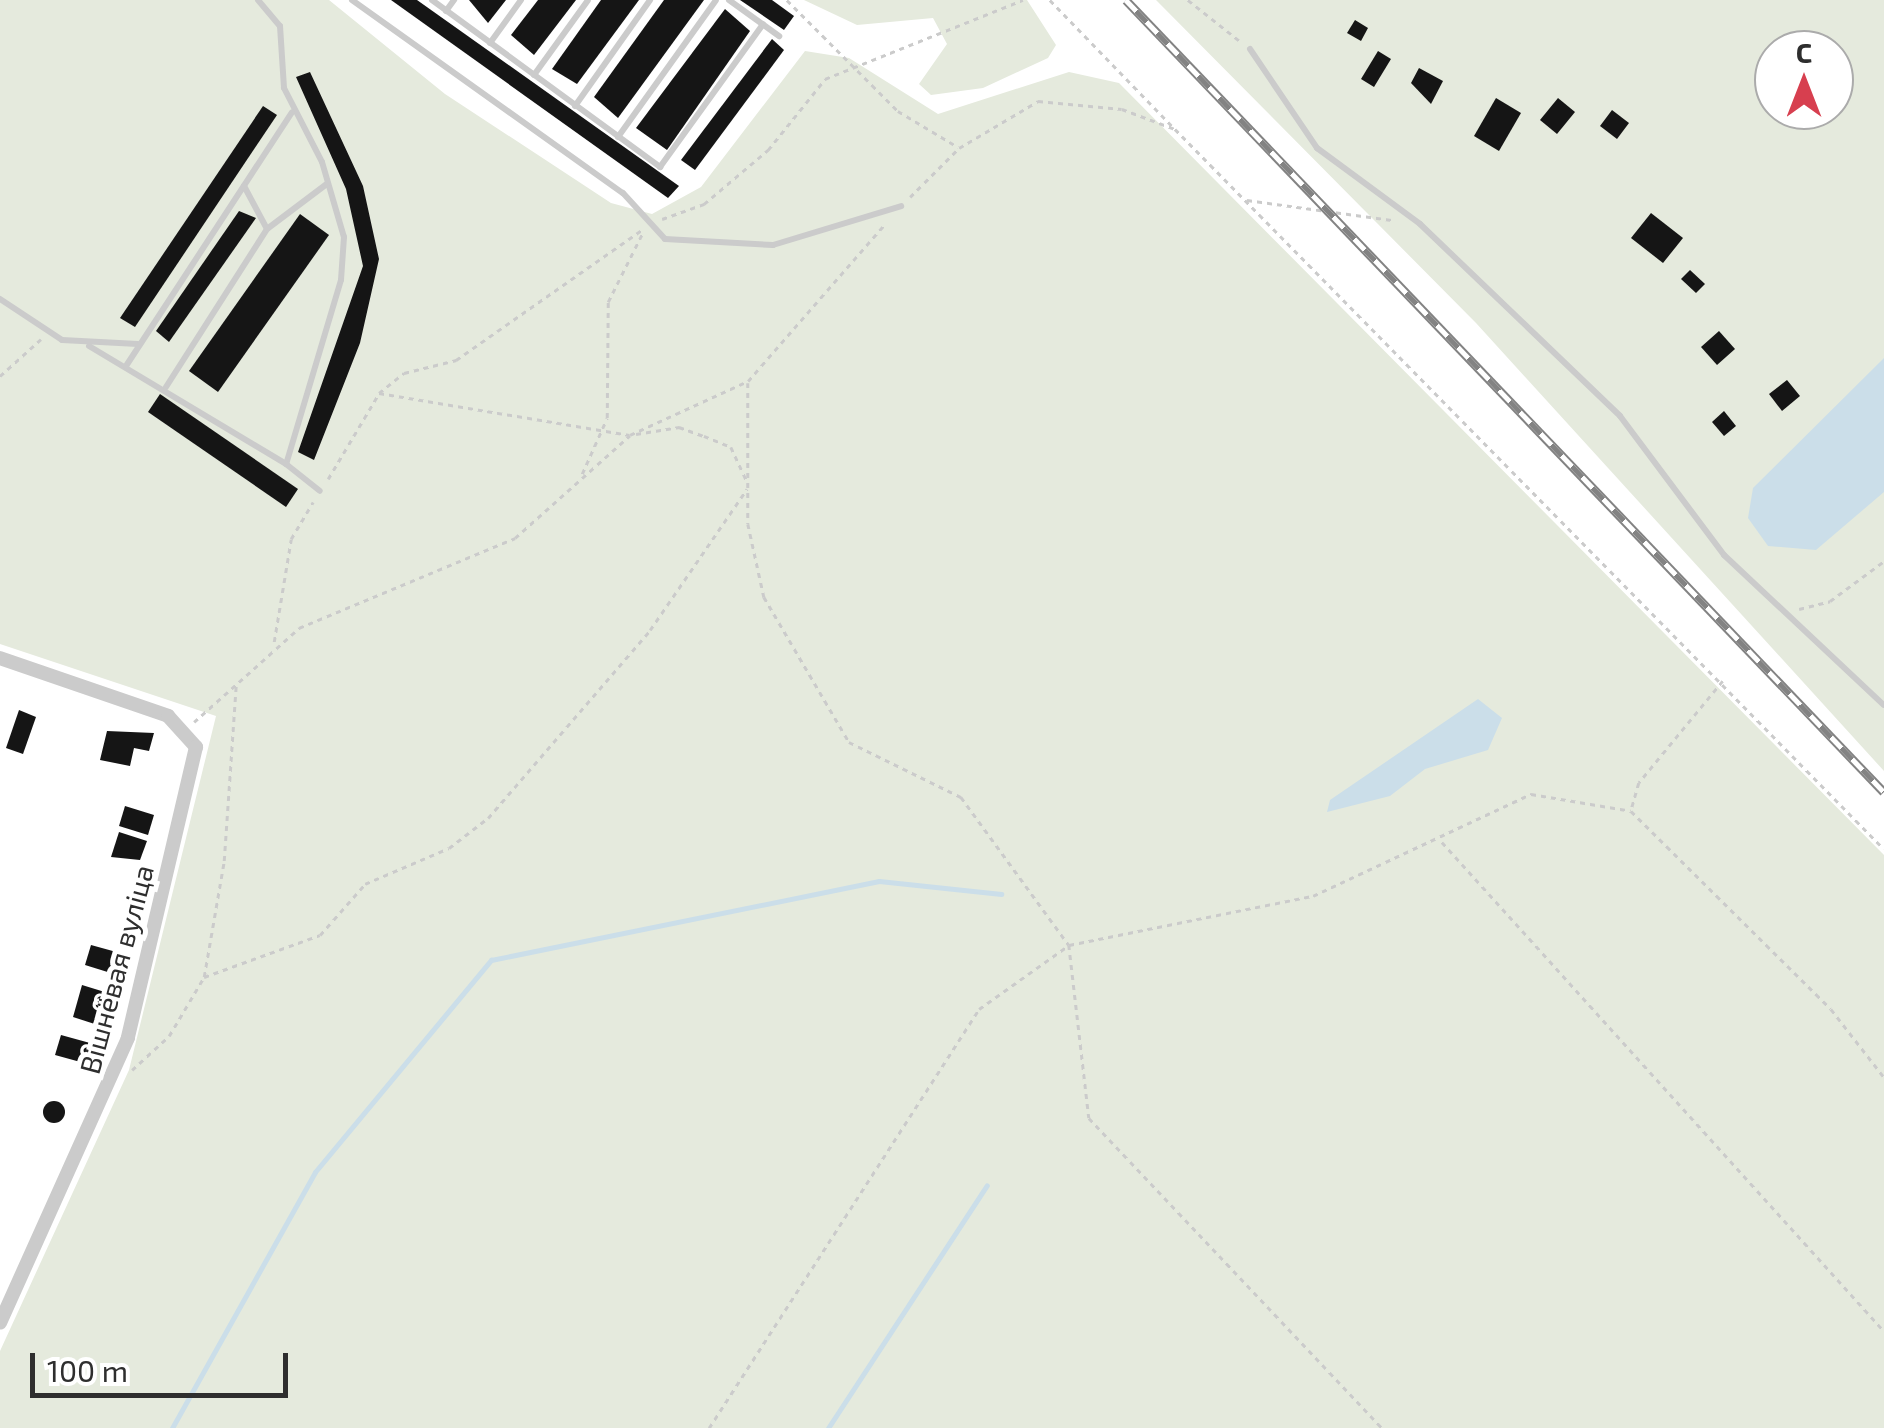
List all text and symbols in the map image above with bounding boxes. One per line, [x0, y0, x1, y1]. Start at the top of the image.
north arrow [1754, 30, 1854, 130]
text: С [1796, 35, 1812, 69]
street label: Вішнёвая вуліца [72, 861, 160, 1077]
scale bar [35, 1333, 292, 1395]
text: 100 m [47, 1352, 128, 1388]

